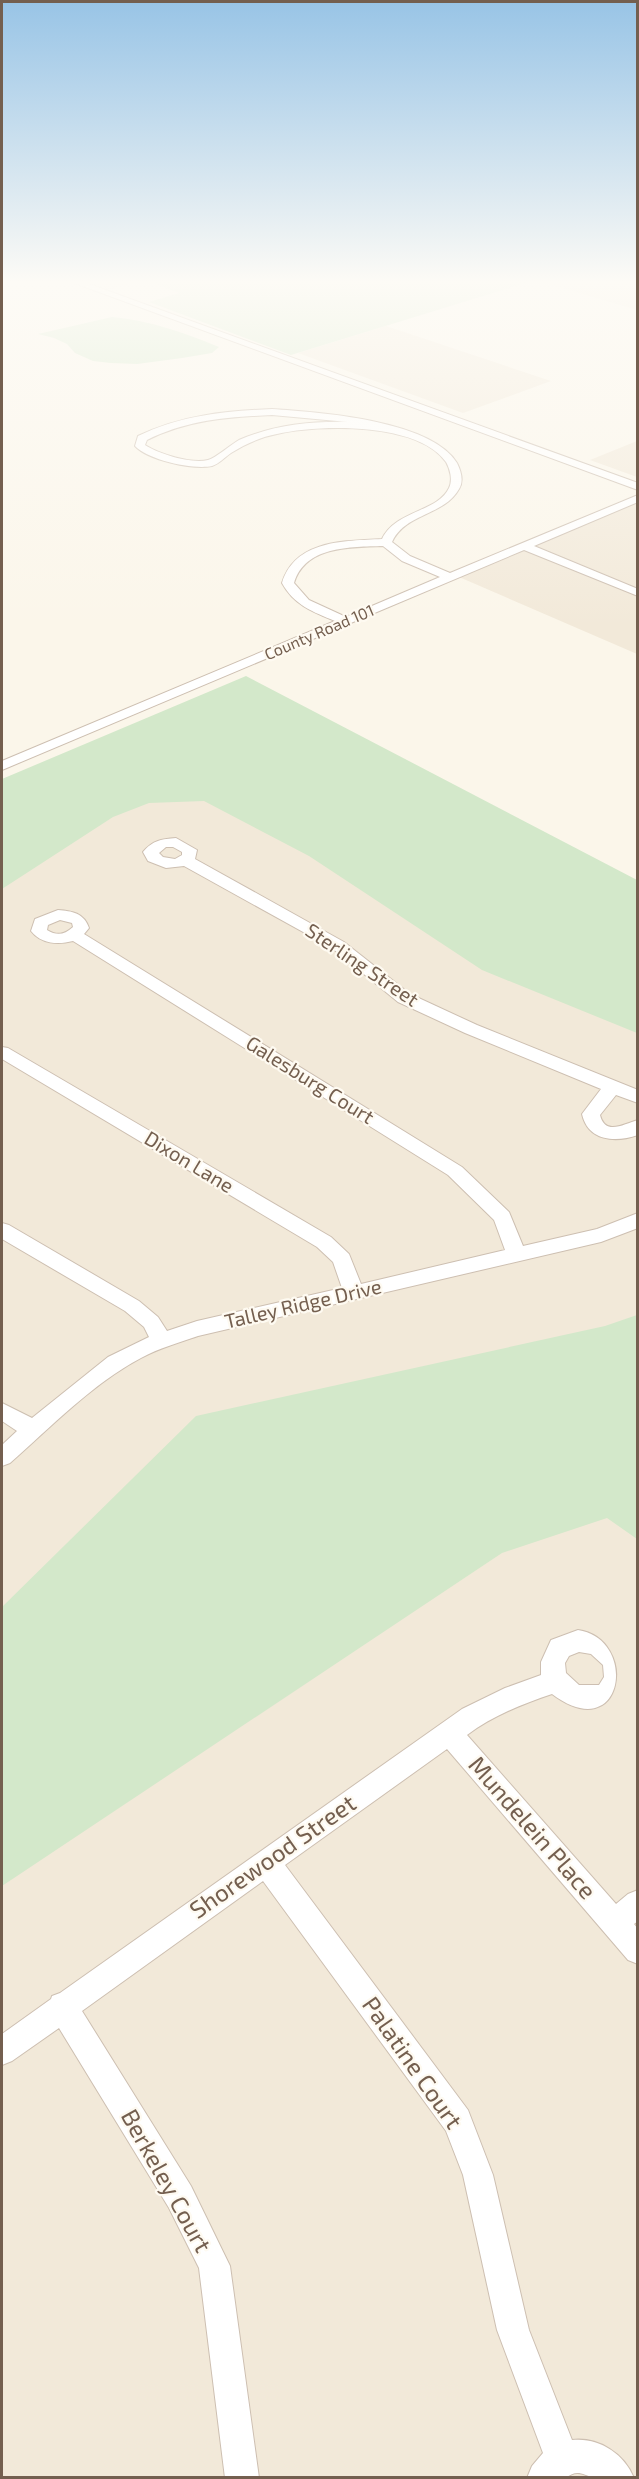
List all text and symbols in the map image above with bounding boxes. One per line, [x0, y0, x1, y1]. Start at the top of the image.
street label: County Road 101 [261, 600, 376, 663]
street label: Sterling Street [301, 918, 424, 1011]
street label: Galesburg Court [242, 1030, 379, 1128]
street label: Dixon Lane [141, 1125, 238, 1197]
street label: Talley Ridge Drive [222, 1273, 384, 1333]
street label: Mundelein Place [463, 1750, 603, 1904]
street label: Shorewood Street [184, 1788, 361, 1924]
street label: Palatine Court [357, 1991, 469, 2134]
street label: Berkeley Court [116, 2104, 219, 2257]

